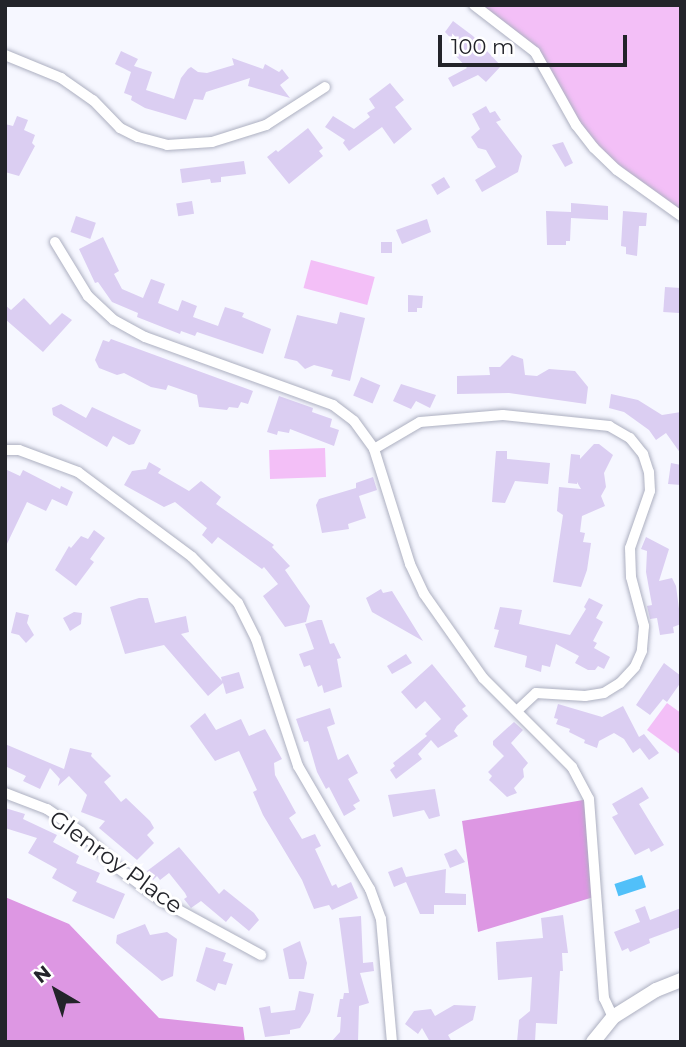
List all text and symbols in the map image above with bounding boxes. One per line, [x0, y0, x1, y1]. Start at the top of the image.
scale bar [441, 21, 630, 65]
text: 100 m [451, 34, 514, 59]
street label: Glenroy Place [44, 804, 188, 920]
north arrow [21, 956, 91, 1026]
text: N [29, 961, 56, 988]

